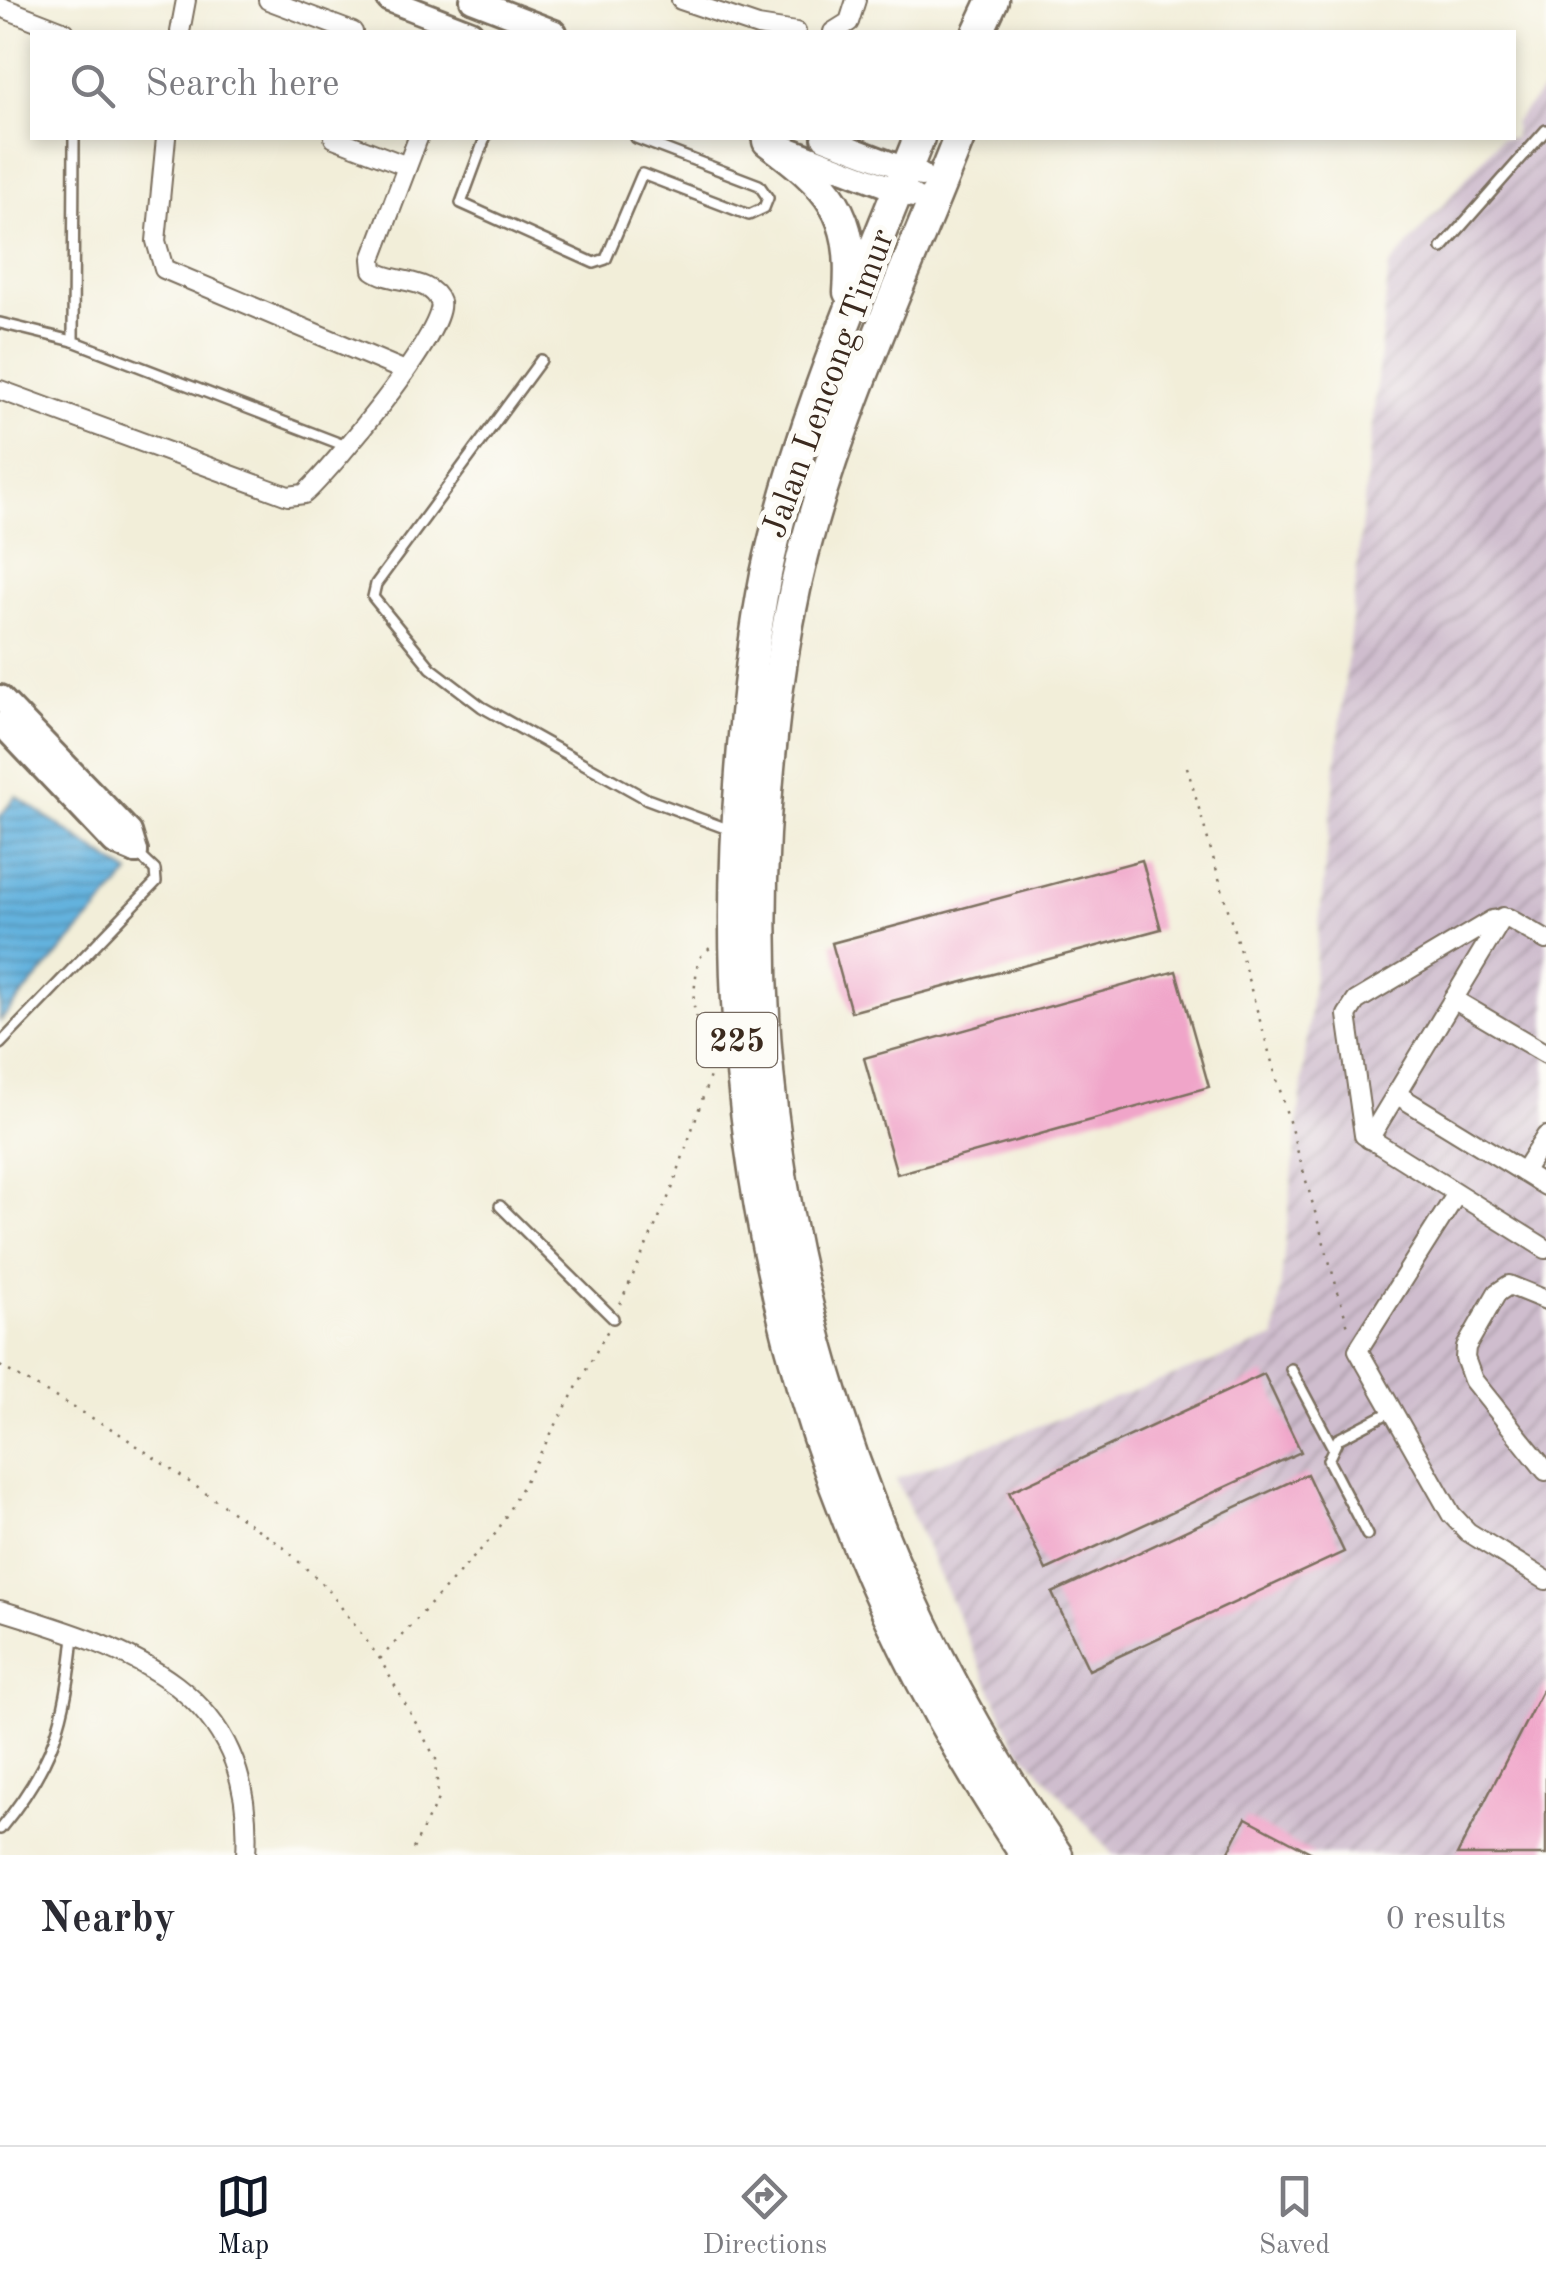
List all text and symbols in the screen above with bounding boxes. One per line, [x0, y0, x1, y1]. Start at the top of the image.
search box [30, 30, 1516, 140]
icon: search [65, 58, 120, 113]
text: Search here [145, 66, 340, 104]
street label: Jalan Lencong Timur [757, 225, 901, 543]
road number: 225 [697, 1013, 777, 1067]
text: Nearby [40, 1899, 176, 1941]
text: 0 results [1386, 1904, 1506, 1936]
tab: Map [216, 2169, 271, 2264]
tab: Directions [703, 2169, 827, 2264]
tab: Saved [1259, 2169, 1330, 2264]

